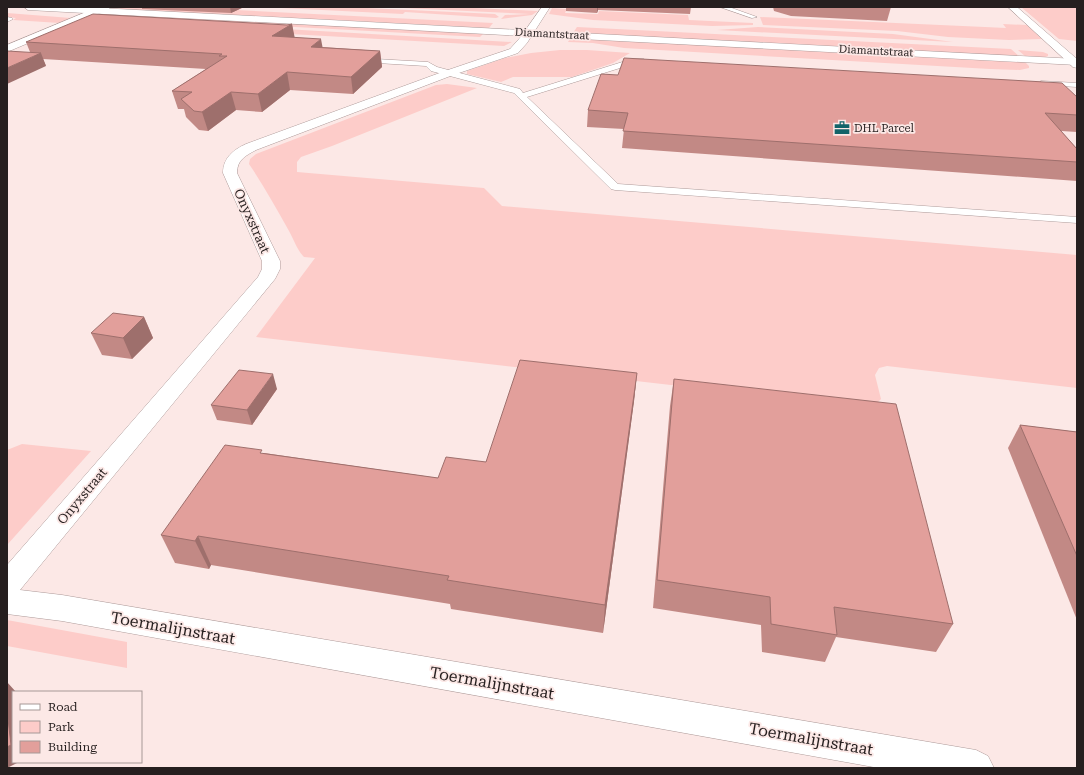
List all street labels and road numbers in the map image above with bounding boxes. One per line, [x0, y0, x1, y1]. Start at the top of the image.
street label: Diamantstraat [514, 26, 590, 42]
street label: Diamantstraat [838, 43, 914, 59]
street label: Onyxstraat [231, 186, 273, 256]
street label: Onyxstraat [54, 465, 110, 527]
street label: Toermalijnstraat [109, 608, 237, 648]
street label: Toermalijnstraat [428, 663, 556, 703]
street label: Toermalijnstraat [747, 719, 875, 759]

